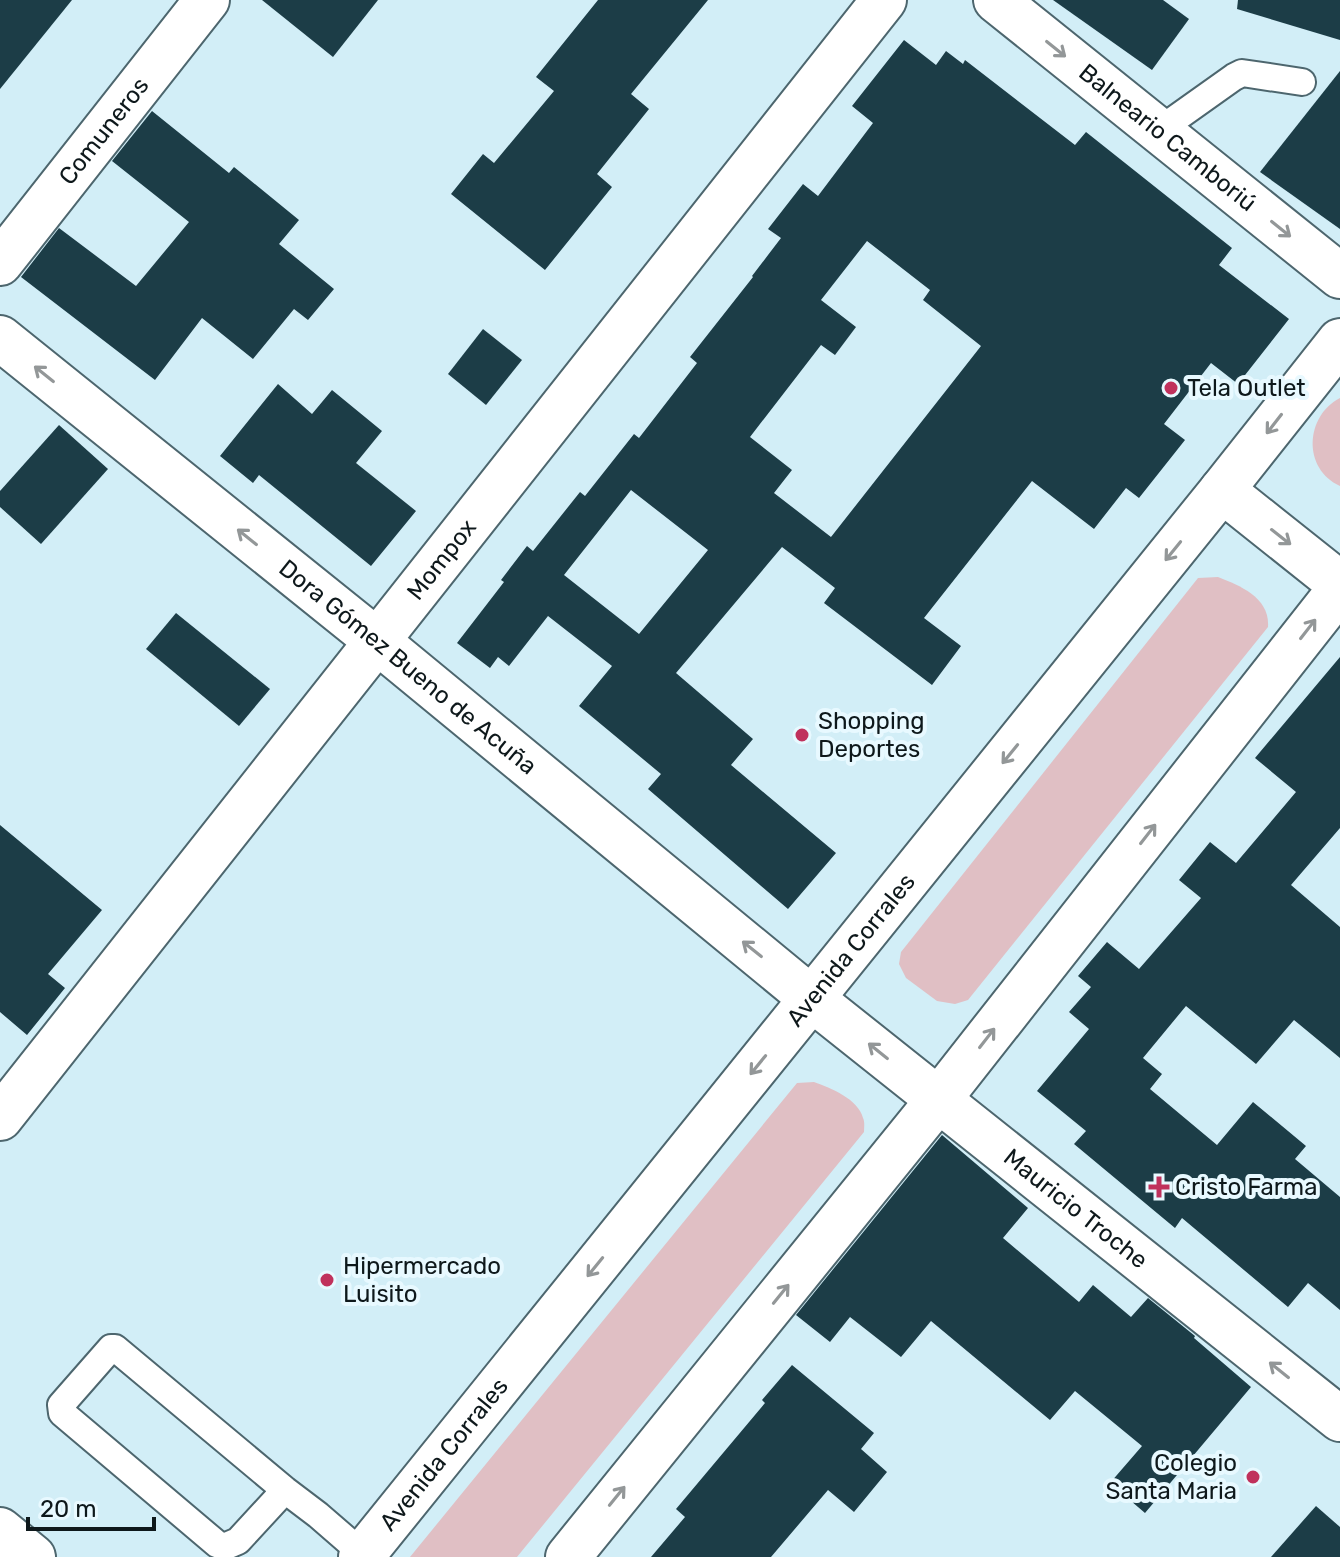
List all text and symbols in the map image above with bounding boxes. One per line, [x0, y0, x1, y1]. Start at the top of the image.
one-way arrow [1045, 40, 1066, 58]
street label: Balneario Camboriú [1073, 58, 1262, 217]
street label: Comuneros [53, 72, 155, 190]
one-way arrow [1270, 220, 1291, 238]
one-way arrow [34, 365, 55, 383]
place label: Tela Outlet [1187, 374, 1306, 402]
marker: Tela Outlet [1162, 379, 1180, 397]
one-way arrow [1265, 413, 1283, 434]
street label: Mompox [401, 514, 482, 605]
one-way arrow [237, 528, 258, 546]
one-way arrow [1270, 528, 1291, 546]
one-way arrow [1164, 540, 1182, 561]
street label: Dora Gómez Bueno de Acuña [273, 554, 542, 780]
one-way arrow [1300, 619, 1317, 640]
place label: Shopping Deportes [818, 707, 925, 763]
marker: Shopping Deportes [793, 726, 811, 744]
one-way arrow [1001, 743, 1019, 764]
one-way arrow [1139, 824, 1156, 845]
street label: Avenida Corrales [781, 868, 921, 1032]
one-way arrow [742, 940, 763, 958]
one-way arrow [978, 1028, 996, 1049]
one-way arrow [868, 1042, 889, 1060]
one-way arrow [750, 1054, 767, 1075]
street label: Mauricio Troche [998, 1143, 1153, 1274]
place label: Cristo Farma [1175, 1173, 1317, 1201]
marker: Cristo Farma [1150, 1178, 1168, 1196]
place label: Hipermercado Luisito [343, 1252, 501, 1308]
one-way arrow [586, 1256, 604, 1277]
marker: Hipermercado Luisito [318, 1271, 336, 1289]
one-way arrow [771, 1284, 789, 1305]
one-way arrow [1269, 1361, 1290, 1379]
street label: Avenida Corrales [374, 1372, 514, 1536]
place label: Colegio Santa Maria [1105, 1449, 1237, 1505]
marker: Colegio Santa Maria [1244, 1468, 1262, 1486]
scale bar [28, 1481, 154, 1531]
one-way arrow [608, 1487, 626, 1507]
text: 20 m [40, 1495, 97, 1523]

